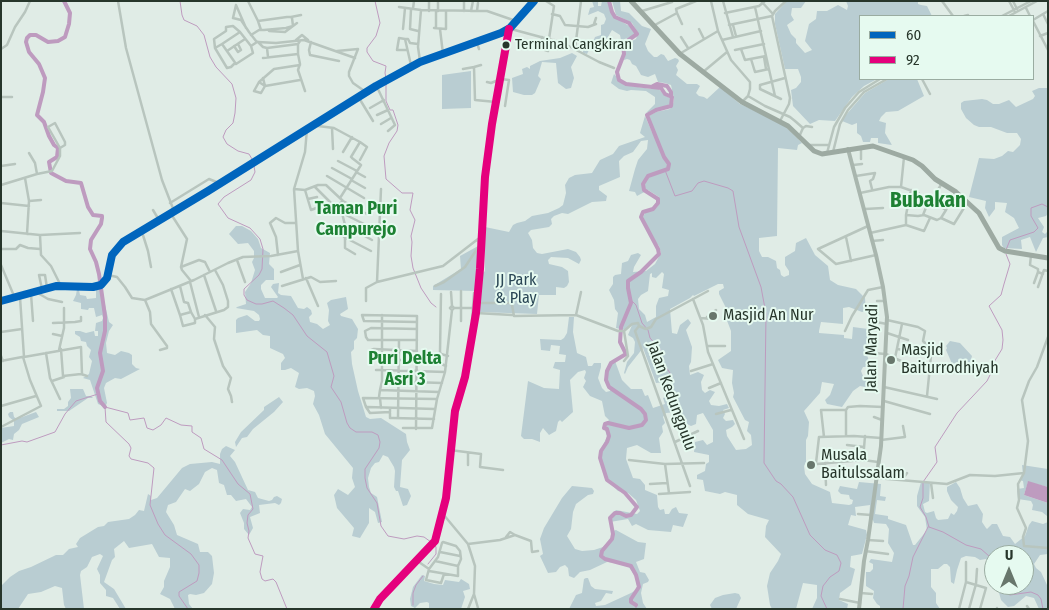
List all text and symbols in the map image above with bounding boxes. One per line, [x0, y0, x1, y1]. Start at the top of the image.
legend [859, 15, 1034, 80]
text: 60 [906, 26, 921, 44]
place label: Terminal Cangkiran [515, 36, 632, 54]
marker: Terminal Cangkiran [501, 40, 511, 50]
text: 92 [906, 51, 920, 69]
district label: Bubakan [890, 188, 966, 214]
district label: Taman Puri Campurejo [315, 198, 397, 240]
park label: JJ Park & Play [495, 271, 537, 309]
street label: Jalan Maryadi [862, 304, 882, 392]
place label: Masjid An Nur [723, 306, 814, 326]
marker: Masjid An Nur [707, 310, 719, 322]
street label: Jalan Kedungpulu [642, 339, 700, 453]
place label: Masjid Baiturrodhiyah [901, 341, 999, 379]
district label: Puri Delta Asri 3 [368, 348, 442, 390]
marker: Masjid Baiturrodhiyah [885, 354, 897, 366]
place label: Musala Baitulssalam [821, 446, 905, 484]
marker: Musala Baitulssalam [805, 459, 817, 471]
north arrow [984, 545, 1034, 595]
text: U [1005, 547, 1013, 564]

